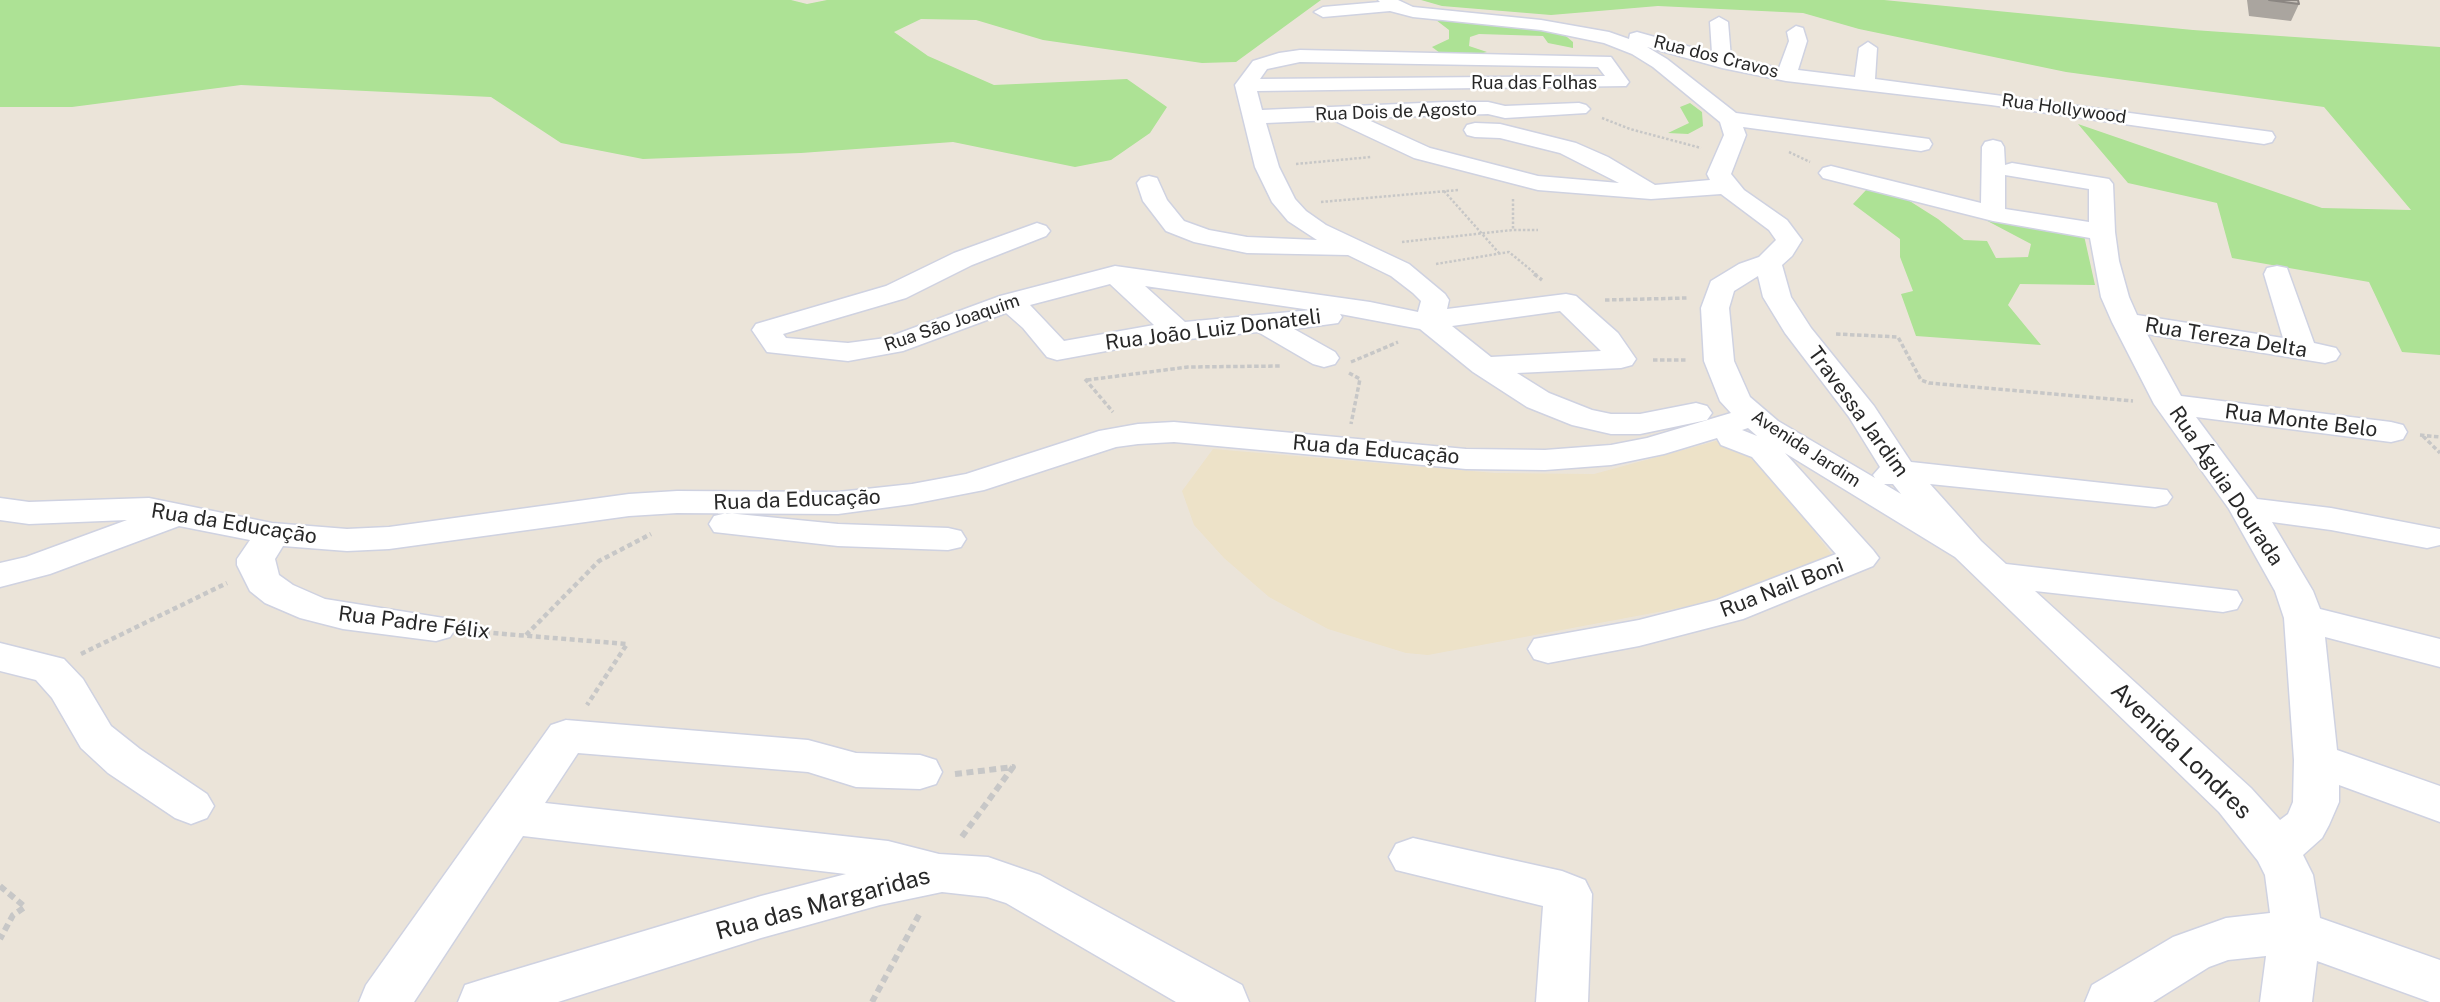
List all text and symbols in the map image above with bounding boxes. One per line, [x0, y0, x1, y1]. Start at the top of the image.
street label: Rua dos Cravos [1651, 31, 1781, 83]
street label: Rua das Folhas [1471, 72, 1597, 94]
street label: Rua Hollywood [2000, 90, 2128, 128]
street label: Rua Dois de Agosto [1315, 98, 1477, 126]
street label: Rua São Joaquim [881, 290, 1023, 356]
street label: Rua João Luiz Donateli [1104, 304, 1322, 356]
street label: Rua Tereza Delta [2143, 313, 2309, 363]
street label: Travessa Jardim [1802, 342, 1914, 482]
street label: Rua Monte Belo [2223, 399, 2379, 443]
street label: Rua Águia Dourada [2163, 402, 2289, 570]
street label: Avenida Jardim [1747, 406, 1865, 492]
street label: Rua da Educação [1291, 430, 1461, 470]
street label: Rua da Educação [713, 484, 881, 516]
street label: Rua da Educação [149, 498, 319, 550]
street label: Rua Nail Boni [1717, 553, 1847, 623]
street label: Rua Padre Félix [337, 601, 491, 645]
street label: Avenida Londres [2105, 677, 2257, 825]
street label: Rua das Margaridas [713, 862, 933, 946]

